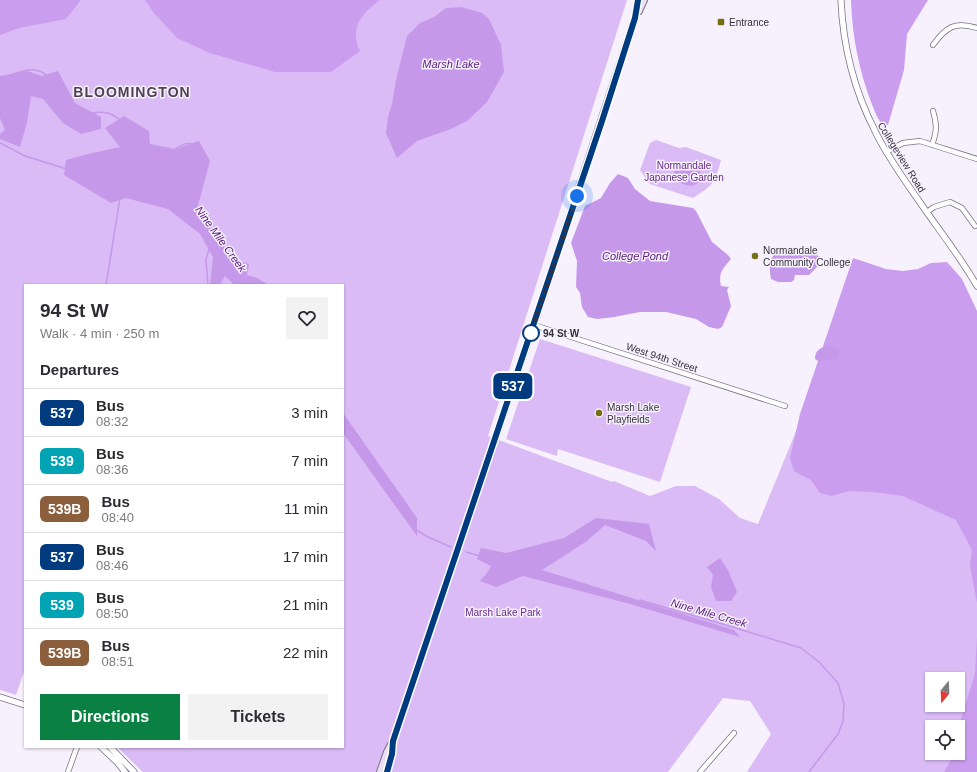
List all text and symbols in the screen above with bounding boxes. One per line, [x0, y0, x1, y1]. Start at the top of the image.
marker: Entrance [716, 17, 726, 27]
place label: Entrance [729, 17, 769, 28]
water label: Marsh Lake [422, 58, 480, 70]
district label: BLOOMINGTON [73, 84, 191, 100]
street label: Collegeview Road [876, 120, 928, 194]
park label: Normandale Japanese Garden [644, 160, 724, 183]
your location [567, 186, 587, 206]
water label: Nine Mile Creek [193, 204, 249, 275]
place label: Normandale Community College [763, 245, 851, 268]
water label: College Pond [602, 250, 669, 262]
marker: Normandale Community College [750, 251, 760, 261]
button: heart [286, 297, 328, 339]
text: 94 St W [40, 300, 109, 321]
marker: 94 St W [522, 324, 540, 342]
text: Walk · 4 min · 250 m [40, 326, 159, 341]
place label: 94 St W [543, 328, 580, 339]
street label: West 94th Street [625, 341, 699, 374]
text: Departures [40, 361, 119, 378]
line badge: 537 [490, 373, 536, 399]
text: 537 [501, 378, 525, 394]
text: Bus [96, 397, 124, 414]
place label: Marsh Lake Playfields [607, 402, 660, 425]
text: 3 min [291, 404, 328, 421]
text: 537 [50, 405, 74, 421]
marker: Marsh Lake Playfields [594, 408, 604, 418]
text: 08:32 [96, 414, 129, 429]
text: Bus [96, 445, 124, 462]
text: 7 min [291, 452, 328, 469]
text: 539 [50, 453, 74, 469]
text: 08:36 [96, 462, 129, 477]
text: Bus [101, 493, 130, 510]
text: 11 min [284, 500, 328, 517]
text: 539B [48, 501, 81, 517]
text: 08:40 [101, 510, 134, 525]
text: Bus [96, 541, 124, 558]
text: 17 min [283, 548, 328, 565]
text: 537 [50, 549, 74, 565]
text: 08:46 [96, 558, 129, 573]
text: Bus [96, 589, 124, 606]
text: 21 min [283, 596, 328, 613]
water label: Nine Mile Creek [670, 596, 749, 630]
text: 539 [50, 597, 74, 613]
text: 08:50 [96, 606, 129, 621]
park label: Marsh Lake Park [465, 607, 542, 618]
text: Bus [101, 637, 130, 654]
text: 22 min [283, 644, 328, 661]
text: 539B [48, 645, 81, 661]
text: 08:51 [101, 654, 134, 669]
north arrow [925, 672, 965, 712]
map controls [925, 672, 965, 760]
button: Directions [40, 694, 180, 740]
button: Tickets [188, 694, 328, 740]
button: locate [925, 720, 965, 760]

